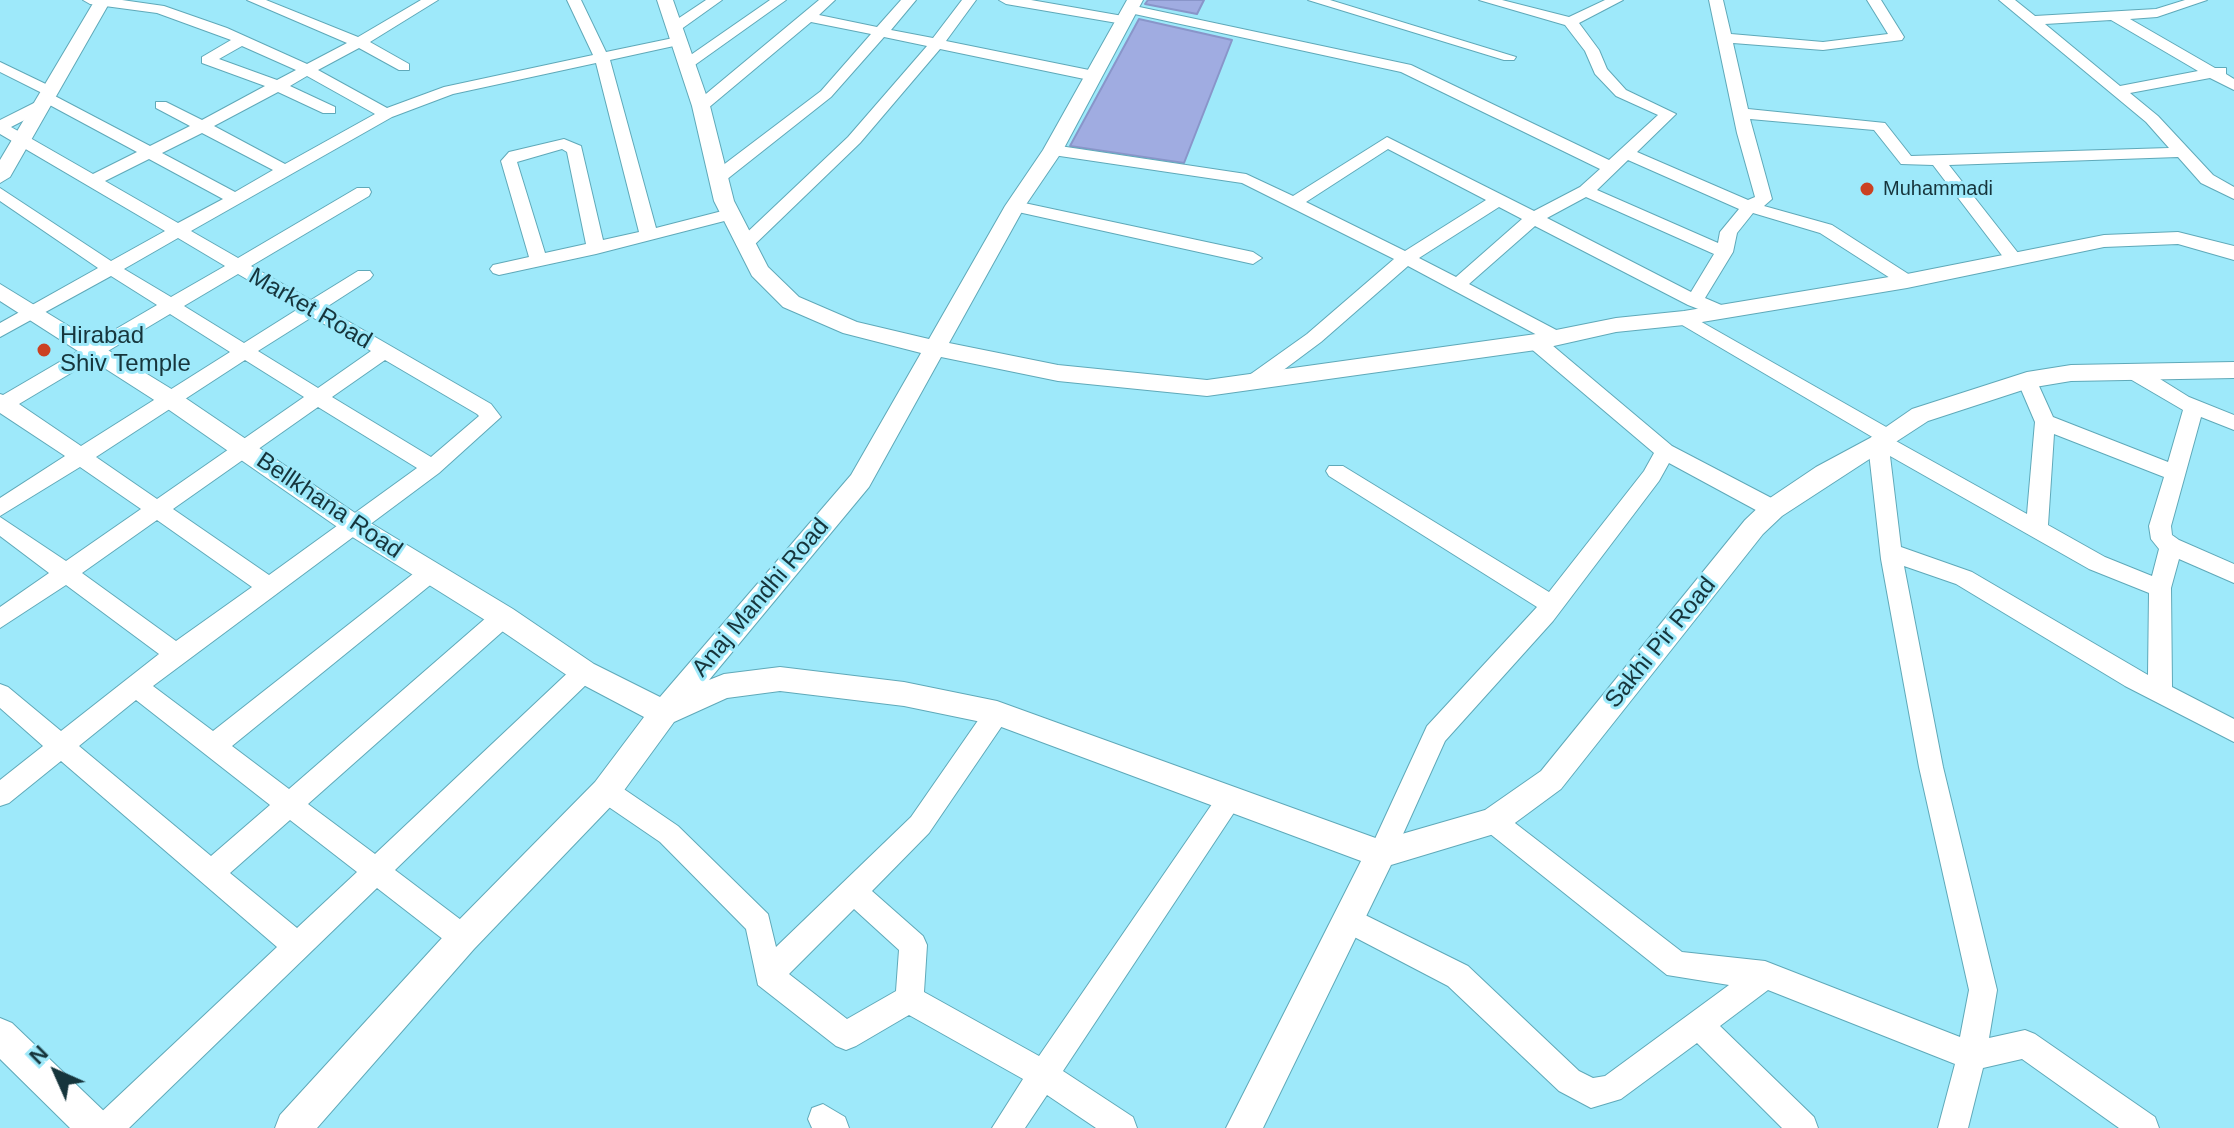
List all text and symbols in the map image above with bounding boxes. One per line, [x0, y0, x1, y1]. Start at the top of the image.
place label: Muhammadi [1883, 177, 1993, 201]
marker: Muhammadi [1858, 180, 1876, 198]
street label: Market Road [243, 262, 377, 356]
place label: Hirabad Shiv Temple [60, 322, 191, 378]
marker: Hirabad Shiv Temple [35, 341, 53, 359]
street label: Bellkhana Road [251, 447, 407, 565]
street label: Anaj Mandhi Road [687, 513, 835, 683]
street label: Sakhi Pir Road [1599, 572, 1723, 714]
north arrow [16, 1032, 96, 1112]
text: N [24, 1040, 53, 1069]

